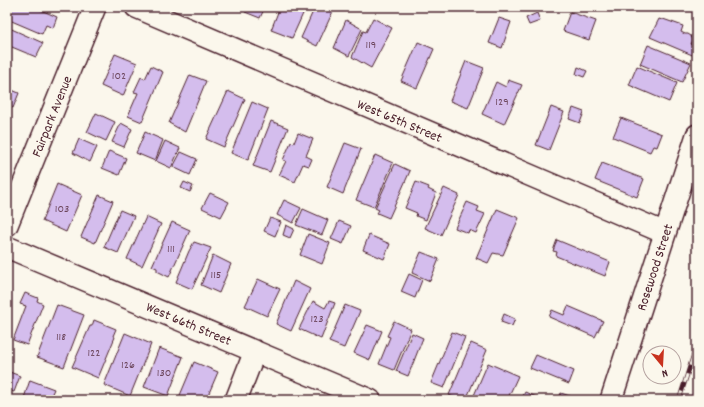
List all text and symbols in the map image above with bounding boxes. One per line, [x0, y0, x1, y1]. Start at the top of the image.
house number: 119 [366, 37, 376, 54]
house number: 102 [112, 68, 126, 85]
street label: Fairpark Avenue [27, 73, 78, 160]
house number: 129 [495, 94, 509, 111]
street label: West 65th Street [354, 95, 445, 149]
house number: 103 [55, 201, 69, 218]
street label: Rosewood Street [632, 222, 679, 314]
house number: 111 [167, 241, 175, 258]
house number: 115 [211, 267, 221, 284]
street label: West 66th Street [142, 298, 234, 352]
house number: 123 [310, 311, 324, 328]
house number: 118 [56, 329, 66, 346]
house number: 122 [87, 345, 101, 362]
north arrow [642, 345, 682, 385]
house number: 126 [121, 357, 135, 374]
text: N [659, 364, 670, 381]
house number: 130 [157, 365, 171, 382]

